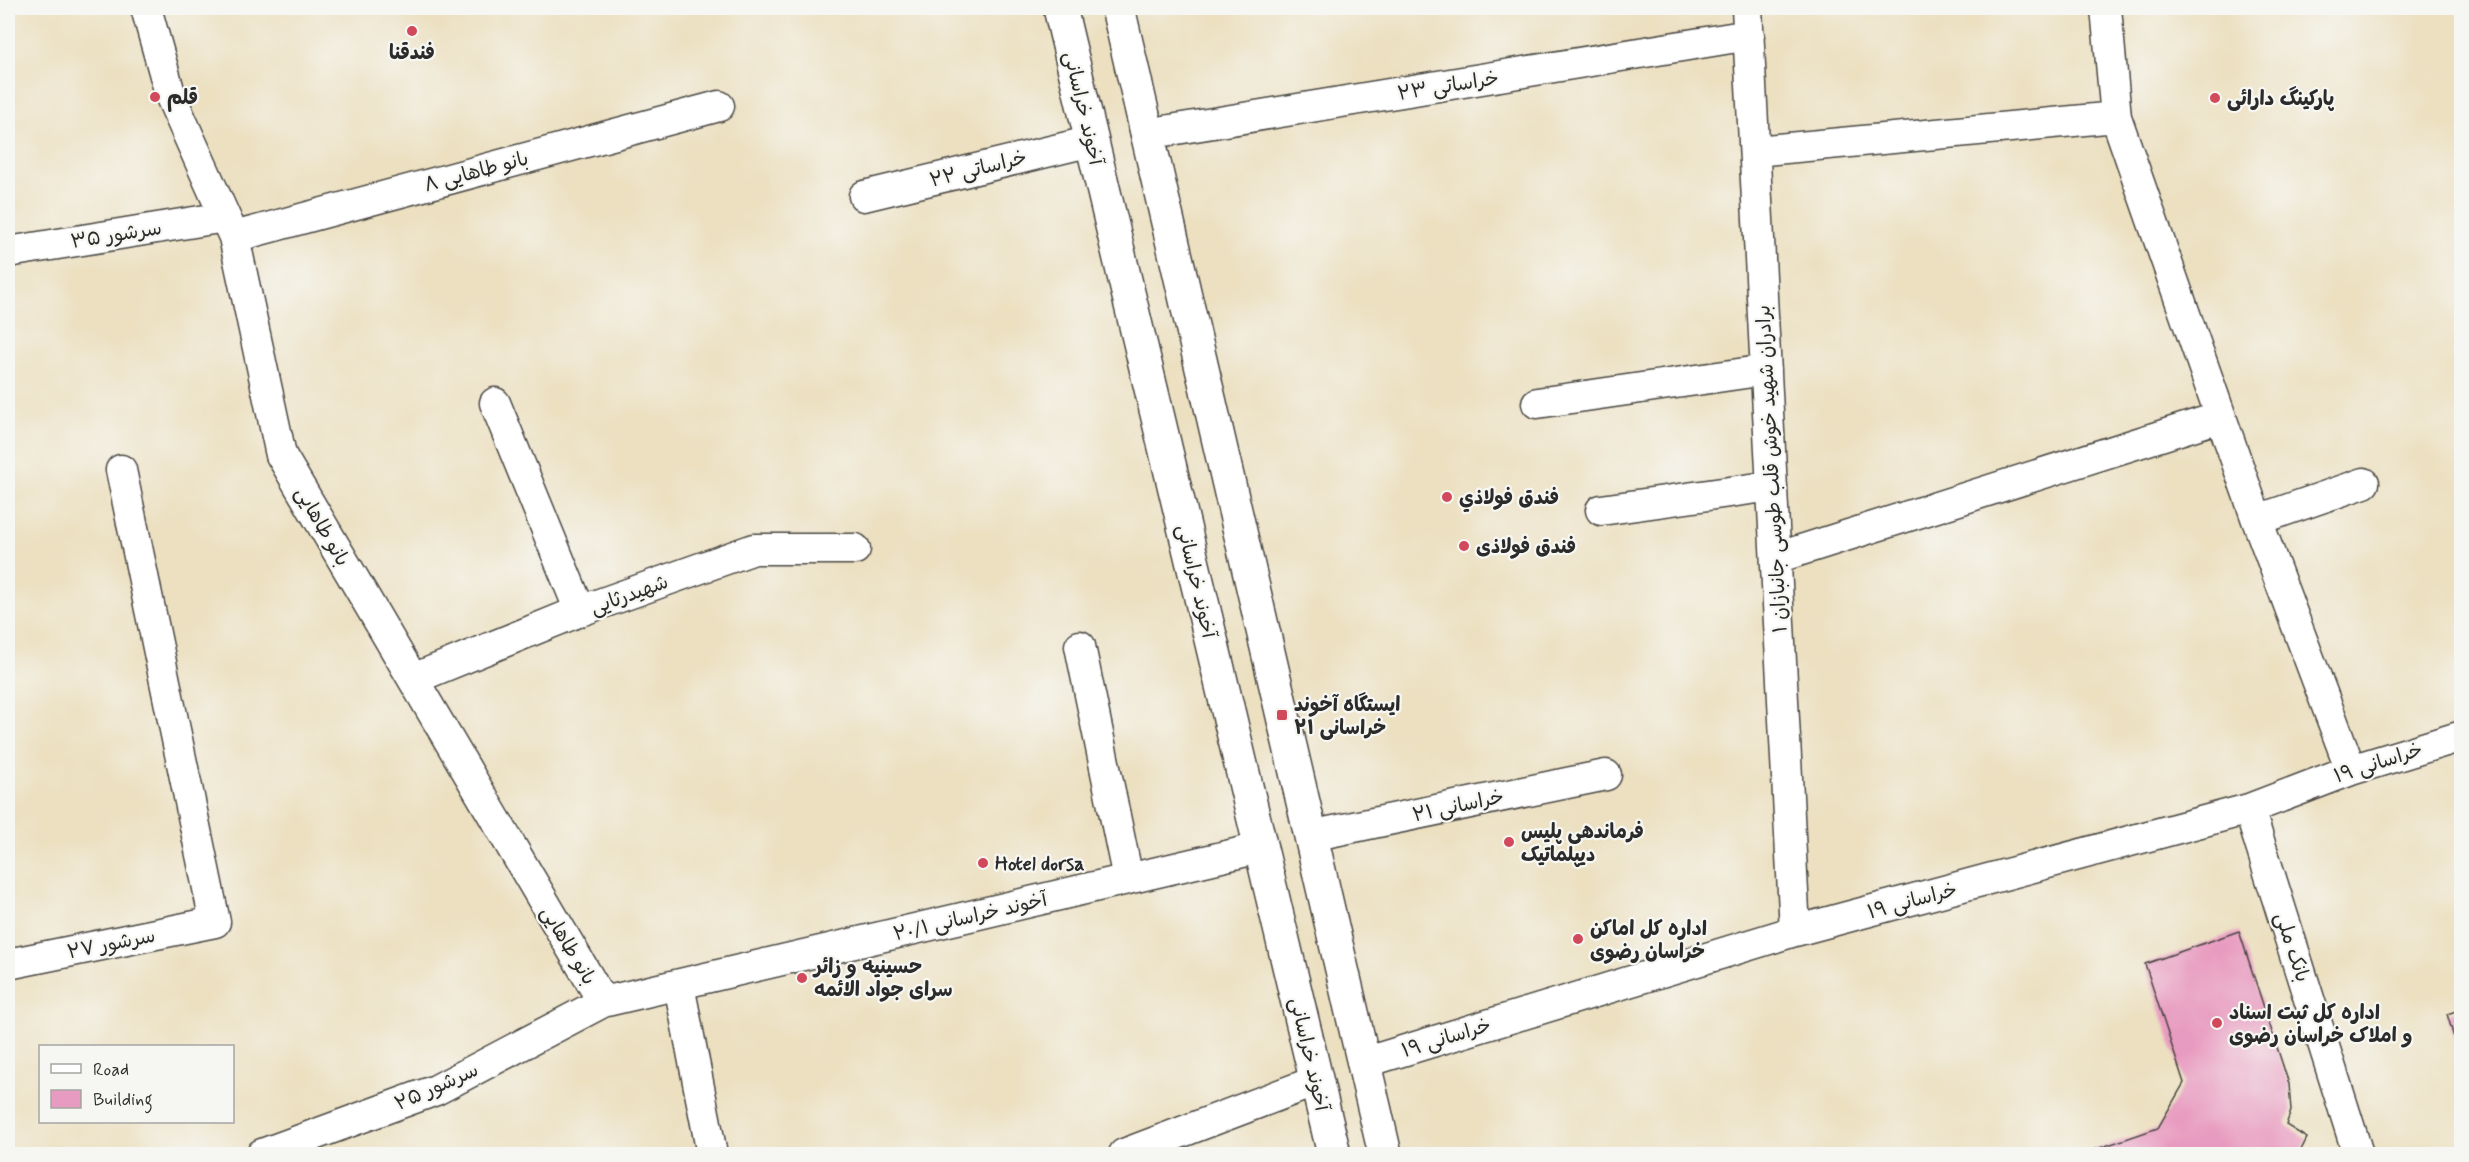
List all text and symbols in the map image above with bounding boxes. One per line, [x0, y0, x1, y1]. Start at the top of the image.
marker: فندقنا [405, 24, 419, 38]
place label: فندقنا [389, 40, 435, 67]
street label: آخوند خراسانی [1056, 49, 1109, 169]
street label: خراساتی ۲۳ [1396, 65, 1501, 108]
place label: قلم [167, 85, 198, 112]
place label: پارکینگ دارائی [2227, 86, 2334, 113]
marker: قلم [148, 90, 162, 104]
marker: پارکینگ دارائی [2208, 91, 2222, 105]
street label: خراساتی ۲۲ [927, 144, 1030, 195]
street label: بانو طاهایی ۸ [421, 146, 532, 199]
street label: سرشور ۳۵ [69, 215, 164, 256]
street label: برادران شهید خوش قلب طوسی جانبازان ۱ [1750, 304, 1795, 634]
street label: بانو طاهایی [288, 482, 355, 571]
place label: فندق فولاذي [1459, 485, 1559, 513]
marker: فندق فولاذي [1440, 490, 1454, 504]
street label: آخوند خراسانی [1169, 522, 1222, 642]
place label: فندق فولاذی [1476, 534, 1576, 561]
marker: فندق فولاذی [1457, 539, 1471, 553]
street label: شهیدرثایی [587, 569, 672, 622]
place label: ایستگاه آخوند خراسانی ۲۱ [1294, 692, 1400, 742]
marker: ایستگاه آخوند خراسانی ۲۱ [1275, 708, 1289, 722]
street label: خراسانی ۱۹ [2331, 736, 2426, 790]
street label: خراسانی ۲۱ [1410, 784, 1507, 829]
place label: فرماندهی پلیس دیپلماتیک [1521, 819, 1644, 869]
marker: فرماندهی پلیس دیپلماتیک [1502, 835, 1516, 849]
place label: Hotel dorsa [995, 851, 1084, 878]
marker: Hotel dorsa [976, 856, 990, 870]
street label: خراسانی ۱۹ [1864, 877, 1960, 926]
street label: آخوند خراسانی ۲۰/۱ [891, 886, 1051, 948]
street label: بانو طاهایی [534, 901, 602, 990]
street label: بانک ملی [2268, 909, 2316, 986]
place label: اداره کل اماکن خراسان رضوی [1590, 916, 1707, 966]
street label: سرشور ۲۷ [65, 923, 158, 966]
marker: اداره کل اماکن خراسان رضوی [1571, 932, 1585, 946]
place label: حسینیه و زائر سرای جواد الائمه [812, 954, 953, 1004]
marker: حسینیه و زائر سرای جواد الائمه [795, 971, 809, 985]
street label: آخوند خراسانی [1282, 995, 1335, 1115]
place label: اداره کل ثبت اسناد و املاک خراسان رضوی [2229, 1000, 2413, 1050]
street label: خراسانی ۱۹ [1399, 1012, 1494, 1065]
marker: اداره کل ثبت اسناد و املاک خراسان رضوی [2210, 1016, 2224, 1030]
legend [39, 1045, 234, 1123]
street label: سرشور ۲۵ [390, 1057, 483, 1118]
text: Road [93, 1058, 129, 1082]
text: Building [93, 1088, 153, 1114]

